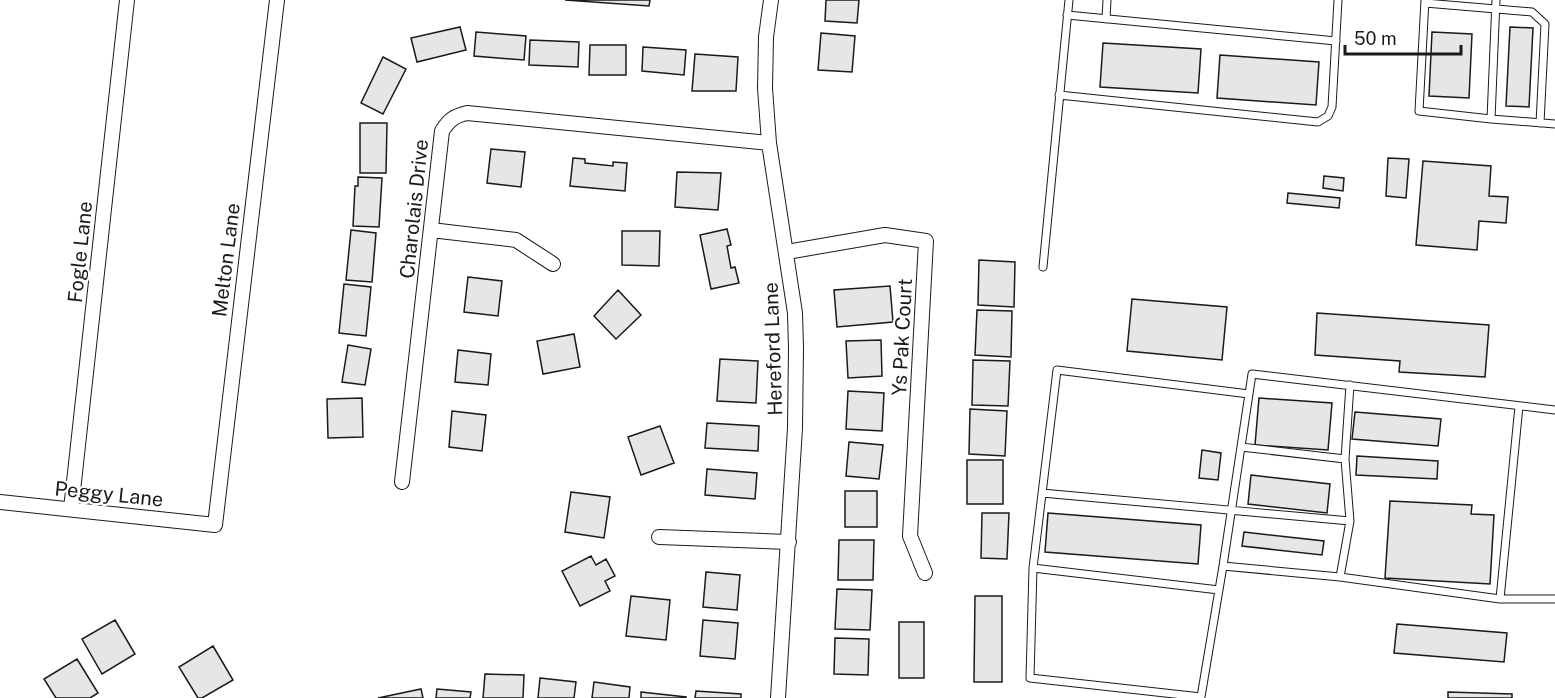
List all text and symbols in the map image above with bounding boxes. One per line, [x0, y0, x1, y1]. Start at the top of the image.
scale bar [1345, 18, 1460, 56]
text: 50 m [1354, 28, 1397, 49]
street label: Charolais Drive [395, 138, 433, 280]
street label: Fogle Lane [63, 200, 97, 304]
street label: Melton Lane [207, 202, 245, 318]
street label: Ys Pak Court [887, 278, 917, 396]
street label: Hereford Lane [759, 282, 787, 416]
street label: Peggy Lane [53, 476, 165, 512]

